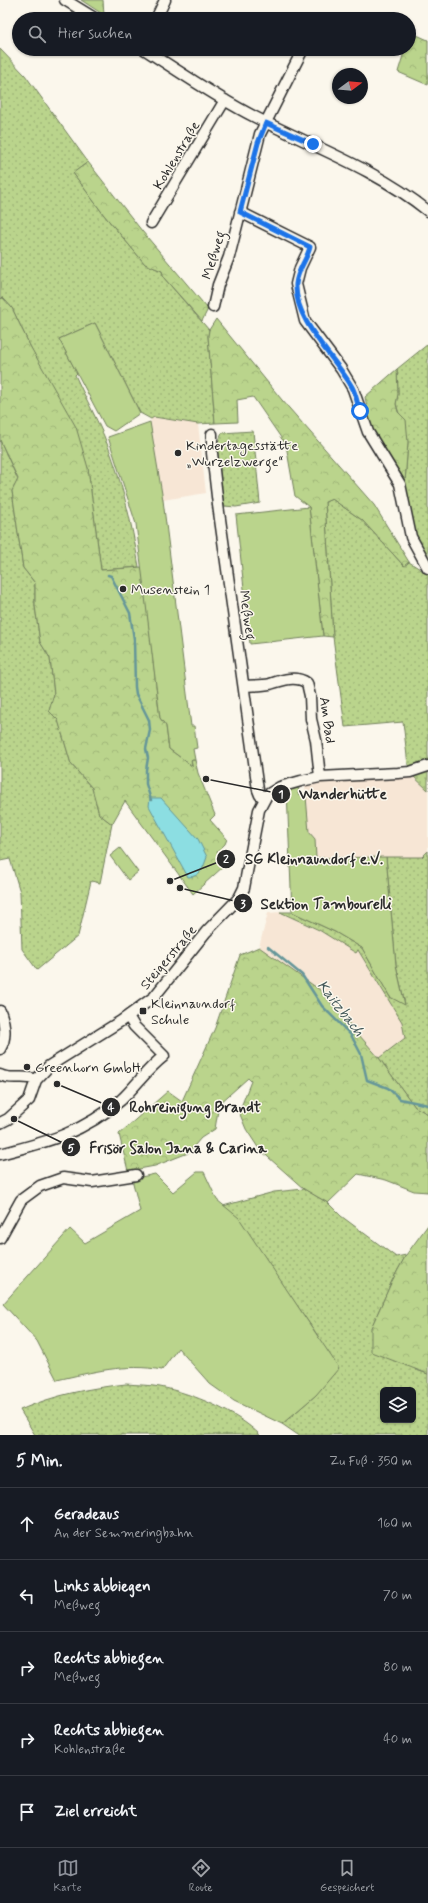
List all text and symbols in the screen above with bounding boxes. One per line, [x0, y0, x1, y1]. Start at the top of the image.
search box [12, 12, 416, 56]
icon: search [26, 23, 48, 45]
text: Hier suchen [58, 24, 132, 44]
north arrow [332, 68, 368, 104]
street label: Kohlenstraße [149, 118, 204, 193]
route end [304, 135, 322, 153]
street label: Meßweg [198, 229, 232, 282]
route start [351, 402, 369, 420]
place label: Kindertagesstätte „Wurzelzwerge“ [186, 437, 298, 473]
marker: Kindertagesstätte „Wurzelzwerge“ [173, 448, 183, 458]
place label: Musenstein 1 [131, 581, 210, 599]
marker: Musenstein 1 [118, 584, 128, 594]
street label: Meßweg [233, 589, 259, 641]
street label: Am Bad [315, 696, 339, 745]
callout: Wanderhütte [271, 780, 395, 807]
text: Wanderhütte [298, 785, 388, 805]
text: 1 [278, 787, 284, 803]
callout: SG Kleinnaundorf e.V. [216, 845, 392, 872]
text: SG Kleinnaundorf e.V. [245, 850, 383, 870]
text: 2 [223, 852, 229, 868]
callout: Sektion Tambourelli [233, 890, 398, 917]
text: Sektion Tambourelli [260, 895, 392, 915]
text: 3 [240, 897, 246, 913]
street label: Steigerstraße [137, 922, 201, 994]
water label: Kaitzbach [312, 976, 369, 1041]
place label: Kleinnaundorf Schule [151, 995, 235, 1029]
marker: Kleinnaundorf Schule [138, 1006, 148, 1016]
place label: Greenhorn GmbH [35, 1059, 141, 1077]
marker: Greenhorn GmbH [22, 1062, 32, 1072]
callout: Rohreinigung Brandt [101, 1094, 270, 1121]
text: Rohreinigung Brandt [129, 1098, 261, 1120]
text: 4 [108, 1100, 115, 1116]
callout: Frisör Salon Jana & Carina [61, 1134, 276, 1161]
text: Frisör Salon Jana & Carina [89, 1139, 268, 1159]
text: 5 [67, 1141, 75, 1157]
map controls [380, 1387, 416, 1423]
button: layers [380, 1387, 416, 1423]
text: 5 Min. [16, 1450, 63, 1472]
text: Zu Fuß · 350 m [329, 1453, 412, 1470]
text: Geradeaus [54, 1505, 119, 1525]
icon: ahead [16, 1513, 38, 1535]
text: 160 m [377, 1515, 412, 1532]
text: An der Semmeringbahn [54, 1525, 194, 1542]
text: Links abbiegen [54, 1577, 151, 1597]
icon: left [16, 1585, 38, 1607]
text: 70 m [383, 1587, 412, 1604]
text: Meßweg [54, 1597, 100, 1614]
text: Rechts abbiegen [54, 1649, 164, 1669]
icon: right [16, 1657, 38, 1679]
text: 80 m [383, 1659, 412, 1676]
text: Meßweg [54, 1669, 100, 1686]
text: Rechts abbiegen [54, 1721, 164, 1741]
icon: right [16, 1729, 38, 1751]
text: 40 m [383, 1731, 412, 1748]
text: Kohlenstraße [54, 1741, 125, 1758]
icon: arrive [16, 1801, 38, 1823]
text: Ziel erreicht [54, 1802, 137, 1822]
tab: Karte [54, 1857, 82, 1895]
tab: Route [189, 1857, 213, 1895]
tab: Gespeichert [320, 1857, 374, 1895]

